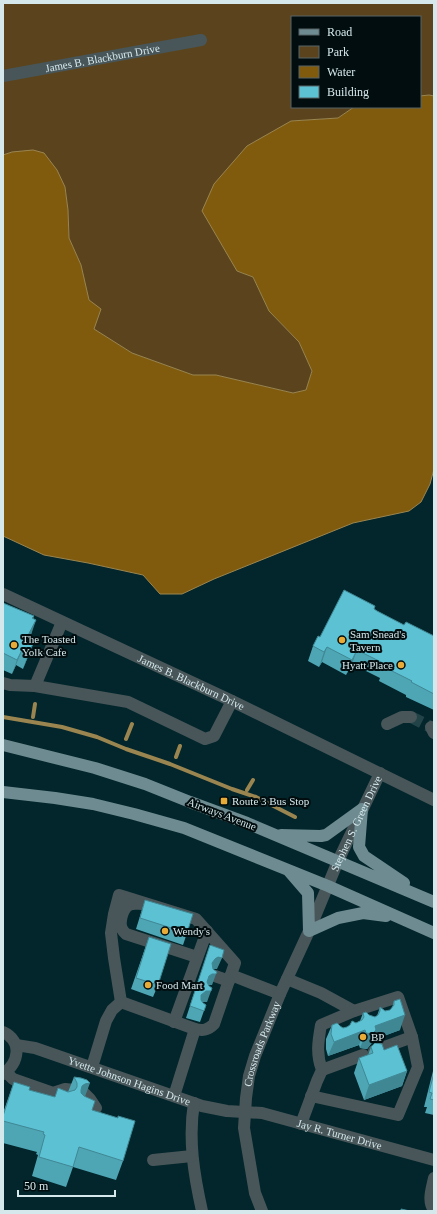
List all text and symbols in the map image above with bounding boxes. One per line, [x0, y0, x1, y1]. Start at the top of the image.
legend [291, 16, 421, 108]
text: Road [327, 25, 352, 39]
street label: James B. Blackburn Drive [44, 42, 161, 74]
text: Park [327, 45, 349, 59]
text: Water [327, 65, 355, 79]
text: Building [327, 85, 369, 99]
place label: Sam Snead's Tavern [350, 628, 405, 653]
place label: The Toasted Yolk Cafe [22, 633, 76, 658]
marker: Sam Snead's Tavern [337, 635, 347, 645]
marker: The Toasted Yolk Cafe [9, 640, 19, 650]
street label: James B. Blackburn Drive [136, 652, 247, 712]
place label: Hyatt Place [342, 659, 393, 671]
marker: Hyatt Place [396, 660, 406, 670]
street label: Stephen S. Green Drive [328, 774, 384, 873]
street label: Airways Avenue [186, 795, 258, 833]
place label: Route 3 Bus Stop [232, 795, 310, 807]
marker: Route 3 Bus Stop [219, 796, 229, 806]
place label: Wendy's [173, 925, 210, 937]
marker: Wendy's [160, 926, 170, 936]
place label: Food Mart [156, 979, 203, 991]
marker: Food Mart [143, 980, 153, 990]
street label: Crossroads Parkway [242, 999, 283, 1087]
place label: BP [371, 1031, 384, 1043]
marker: BP [358, 1032, 368, 1042]
street label: Yvette Johnson Hagins Drive [66, 1054, 192, 1108]
street label: Jay R. Turner Drive [296, 1117, 383, 1152]
scale bar [18, 1172, 115, 1198]
text: 50 m [24, 1179, 49, 1193]

